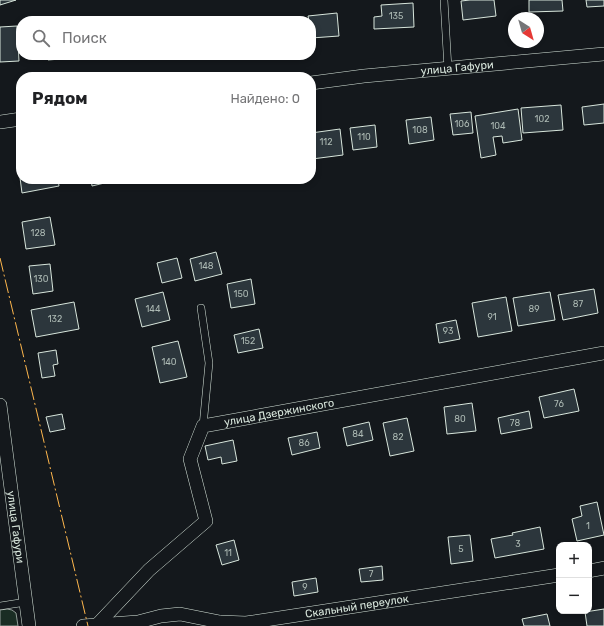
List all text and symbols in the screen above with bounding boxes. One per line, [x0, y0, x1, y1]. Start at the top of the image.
house number: 135 [389, 11, 403, 21]
north arrow [508, 12, 544, 48]
search box [16, 16, 316, 60]
icon: search [30, 27, 52, 49]
text: Поиск [62, 29, 107, 47]
street label: улица Гафури [420, 58, 494, 78]
text: Рядом [32, 88, 88, 108]
text: Найдено: 0 [230, 91, 300, 106]
house number: 102 [535, 114, 549, 124]
house number: 106 [455, 119, 470, 129]
house number: 104 [490, 121, 506, 131]
house number: 108 [412, 125, 428, 135]
house number: 110 [357, 132, 371, 142]
house number: 112 [320, 137, 333, 147]
house number: 128 [31, 228, 46, 238]
house number: 148 [198, 261, 214, 271]
house number: 130 [34, 274, 49, 284]
house number: 150 [234, 289, 249, 299]
house number: 87 [573, 299, 584, 309]
house number: 144 [145, 304, 161, 314]
house number: 89 [528, 304, 540, 314]
house number: 91 [487, 312, 497, 322]
house number: 132 [48, 314, 62, 324]
house number: 93 [443, 326, 453, 336]
house number: 152 [241, 336, 255, 346]
house number: 140 [161, 357, 177, 367]
street label: улица Дзержинского [223, 396, 335, 429]
house number: 76 [554, 399, 564, 409]
house number: 80 [454, 414, 466, 424]
house number: 78 [510, 418, 520, 428]
house number: 84 [352, 429, 364, 439]
house number: 82 [392, 432, 404, 442]
house number: 86 [298, 438, 310, 448]
street label: улица Гафури [4, 490, 27, 564]
house number: 1 [586, 521, 590, 531]
house number: 3 [515, 539, 521, 549]
map controls [556, 542, 592, 614]
button: + [556, 542, 592, 578]
house number: 5 [458, 544, 464, 554]
house number: 11 [224, 548, 232, 558]
house number: 7 [369, 569, 374, 579]
button: − [556, 578, 592, 614]
house number: 9 [302, 582, 308, 592]
street label: Скальный переулок [304, 592, 410, 621]

